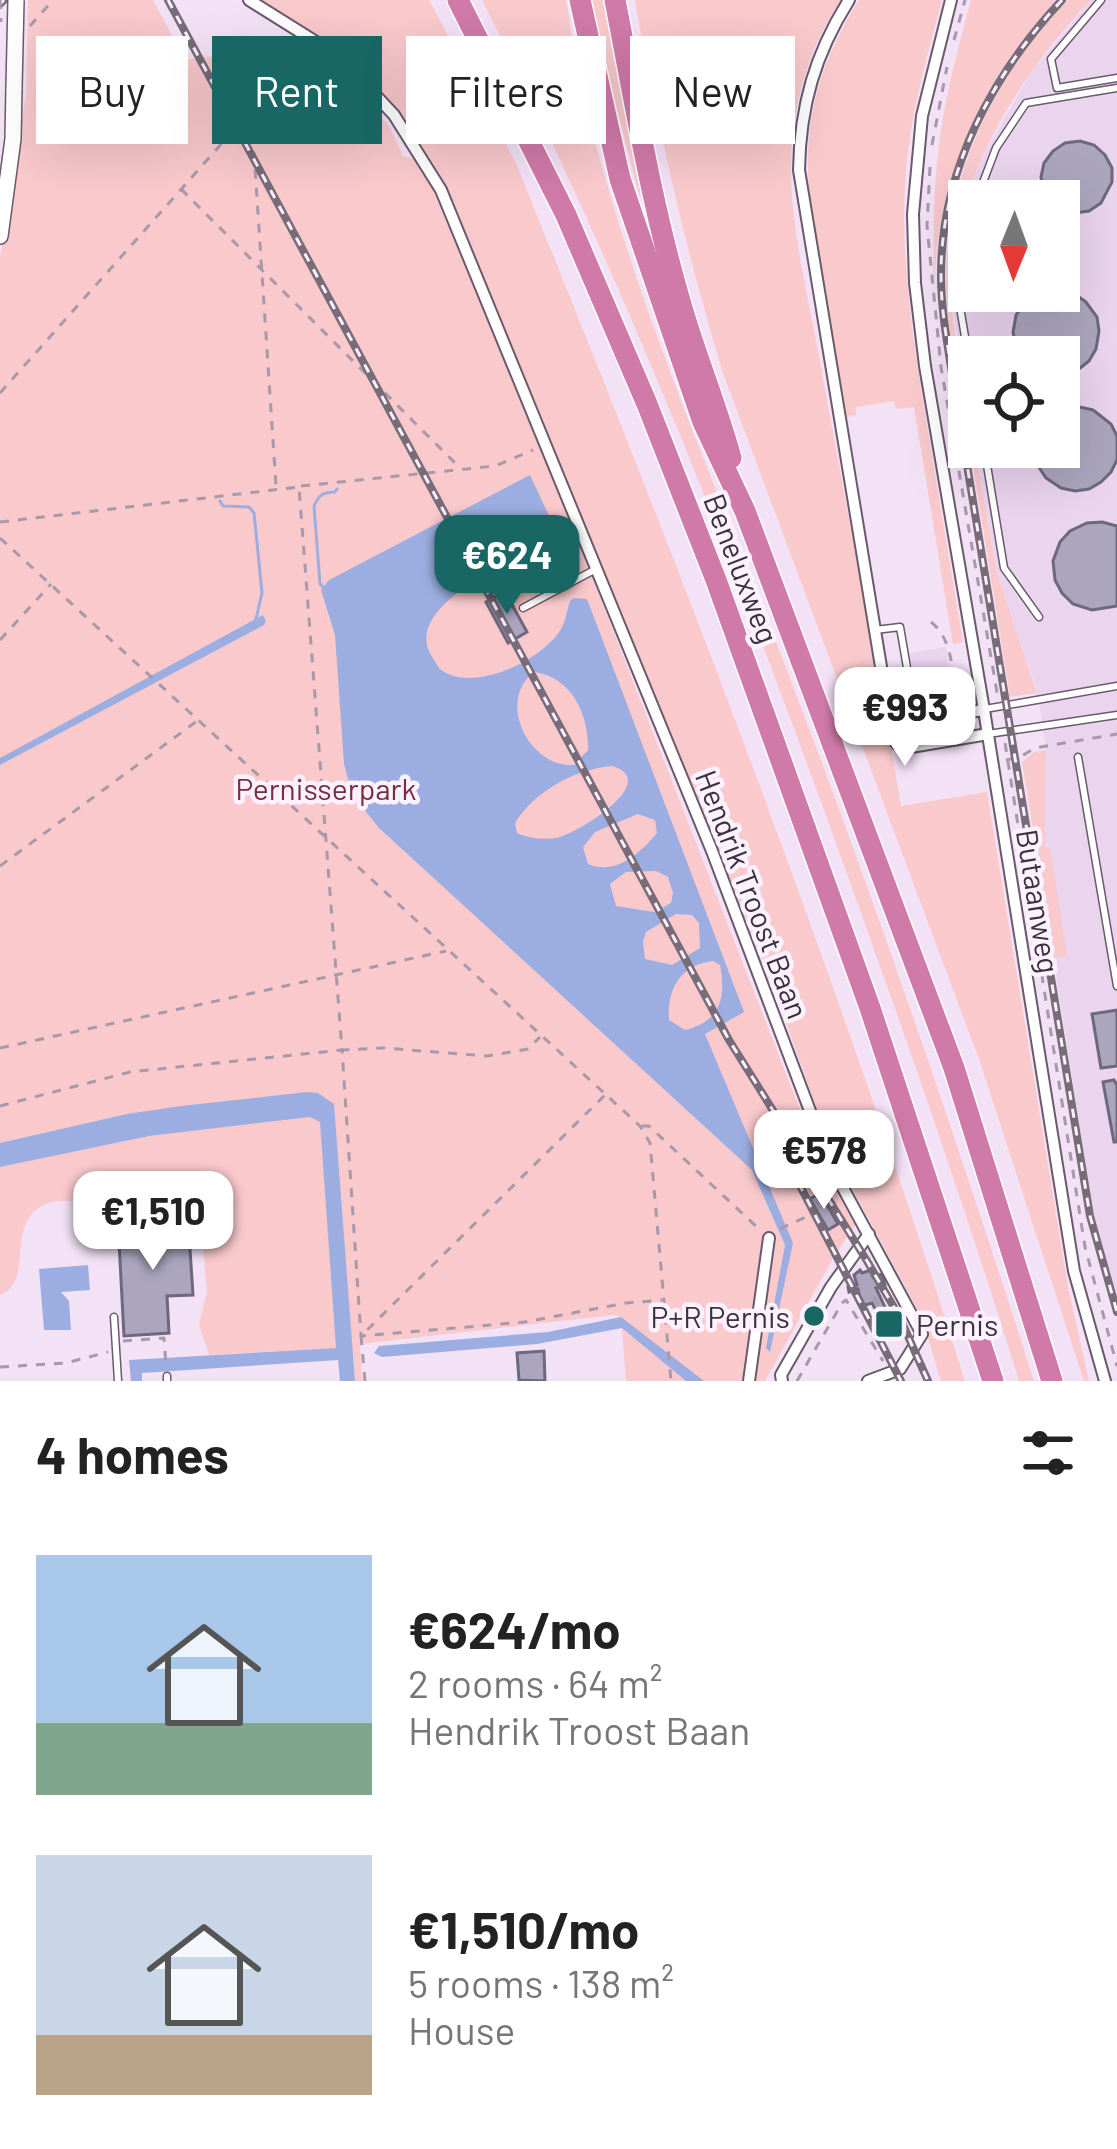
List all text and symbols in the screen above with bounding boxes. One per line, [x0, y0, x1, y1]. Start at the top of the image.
chip: Buy [36, 36, 188, 144]
chip: Rent [212, 36, 382, 144]
chip: Filters [406, 36, 606, 144]
chip: New [630, 36, 795, 144]
north arrow [948, 180, 1080, 312]
map controls [948, 180, 1080, 468]
button: locate [948, 336, 1080, 468]
street label: Beneluxweg [697, 488, 787, 648]
pin: €624 [436, 515, 578, 617]
text: €624 [461, 530, 553, 577]
pin: €993 [834, 667, 976, 769]
text: €993 [861, 682, 949, 729]
street label: Hendrik Troost Baan [689, 765, 817, 1023]
park label: Pernisserpark [235, 770, 417, 806]
street label: Butaanweg [1010, 827, 1068, 975]
pin: €578 [753, 1110, 895, 1212]
text: €578 [781, 1125, 867, 1172]
pin: €1,510 [55, 1171, 251, 1273]
text: €1,510 [100, 1186, 206, 1233]
place label: P+R Pernis [651, 1298, 790, 1334]
marker: P+R Pernis [801, 1303, 827, 1329]
place label: Pernis [916, 1306, 998, 1342]
marker: Pernis [873, 1308, 905, 1340]
icon: filters [1015, 1420, 1081, 1486]
text: 4 homes [36, 1423, 229, 1484]
text: €624/mo [408, 1598, 621, 1659]
icon: home [132, 1603, 276, 1747]
text: 2 rooms · 64 m² [408, 1659, 662, 1706]
text: Hendrik Troost Baan [408, 1706, 750, 1753]
text: €1,510/mo [408, 1898, 639, 1959]
icon: home [132, 1903, 276, 2047]
text: 5 rooms · 138 m² [408, 1959, 674, 2006]
text: House [408, 2006, 515, 2053]

